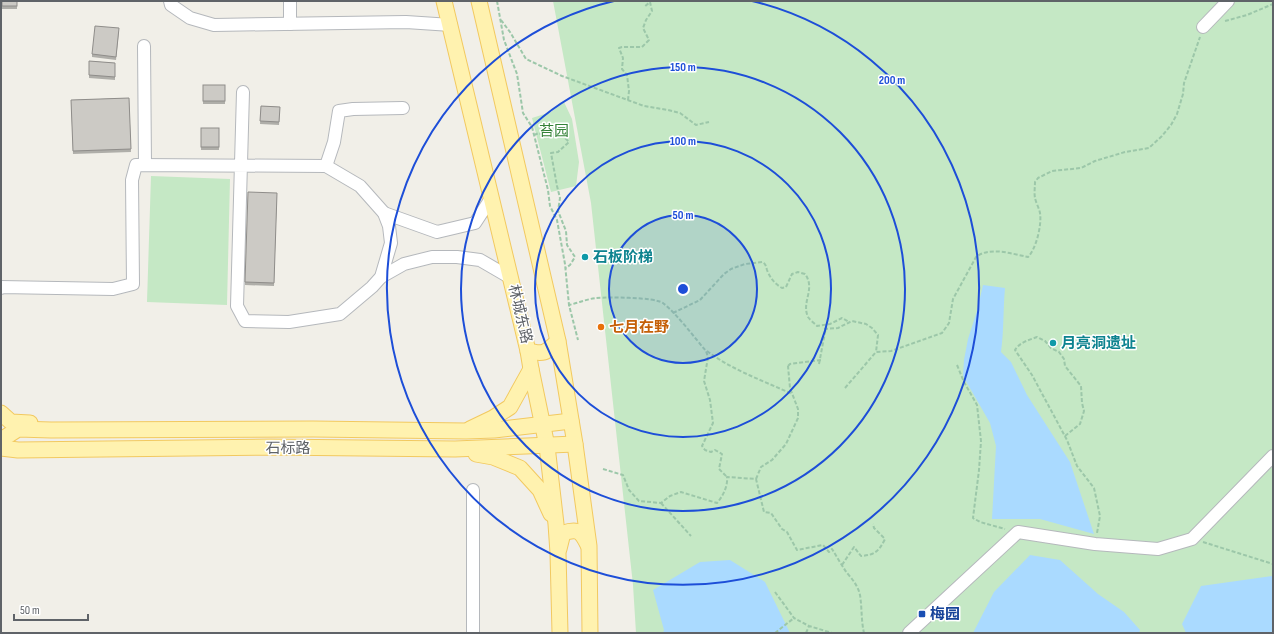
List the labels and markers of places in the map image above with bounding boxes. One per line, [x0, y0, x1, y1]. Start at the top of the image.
place label: 石板阶梯 [593, 248, 653, 267]
marker: 石板阶梯 [580, 252, 590, 262]
centre of rings [676, 282, 690, 296]
place label: 七月在野 [609, 318, 669, 337]
marker: 七月在野 [596, 322, 606, 332]
place label: 月亮洞遗址 [1061, 334, 1136, 353]
marker: 月亮洞遗址 [1048, 338, 1058, 348]
place label: 梅园 [930, 605, 960, 624]
marker: 梅园 [917, 609, 927, 619]

